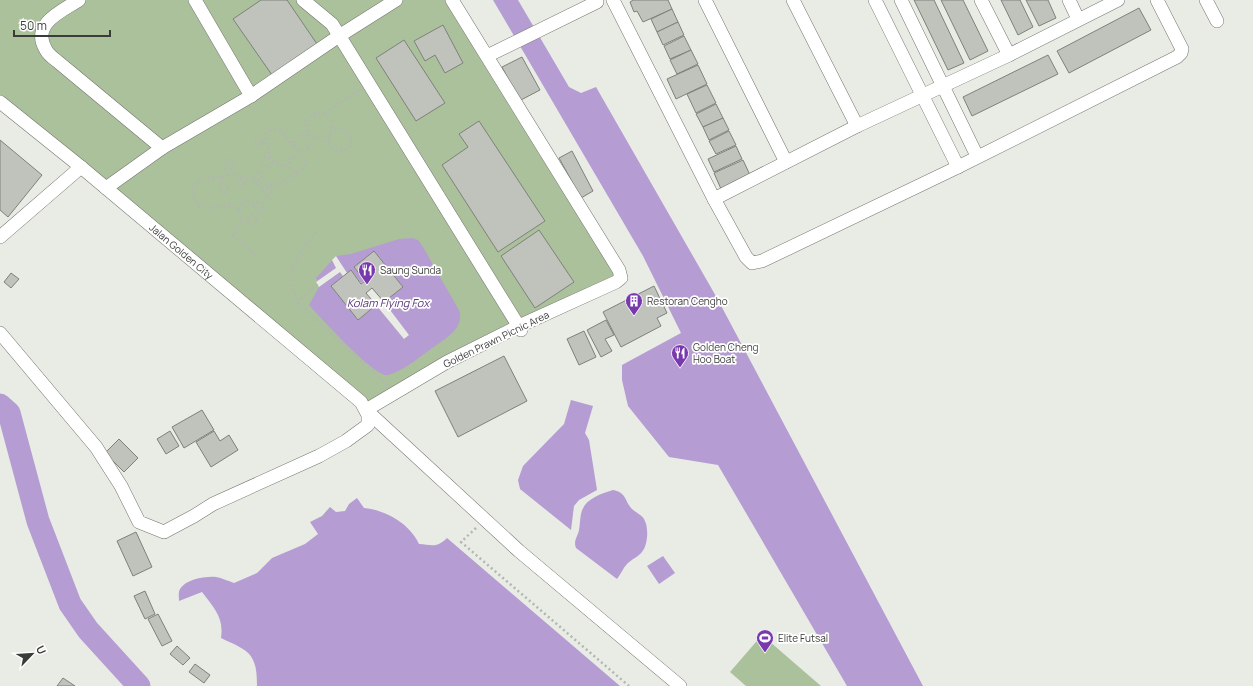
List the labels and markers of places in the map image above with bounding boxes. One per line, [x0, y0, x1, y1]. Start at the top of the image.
restaurant icon: Saung Sunda [357, 260, 377, 285]
place label: Saung Sunda [380, 263, 441, 277]
building icon: Restoran Cengho [624, 291, 644, 316]
place label: Restoran Cengho [647, 294, 728, 308]
place label: Golden Cheng Hoo Boat [693, 340, 759, 366]
restaurant icon: Golden Cheng Hoo Boat [670, 343, 690, 368]
sports icon: Elite Futsal [755, 628, 775, 653]
place label: Elite Futsal [778, 631, 828, 645]

